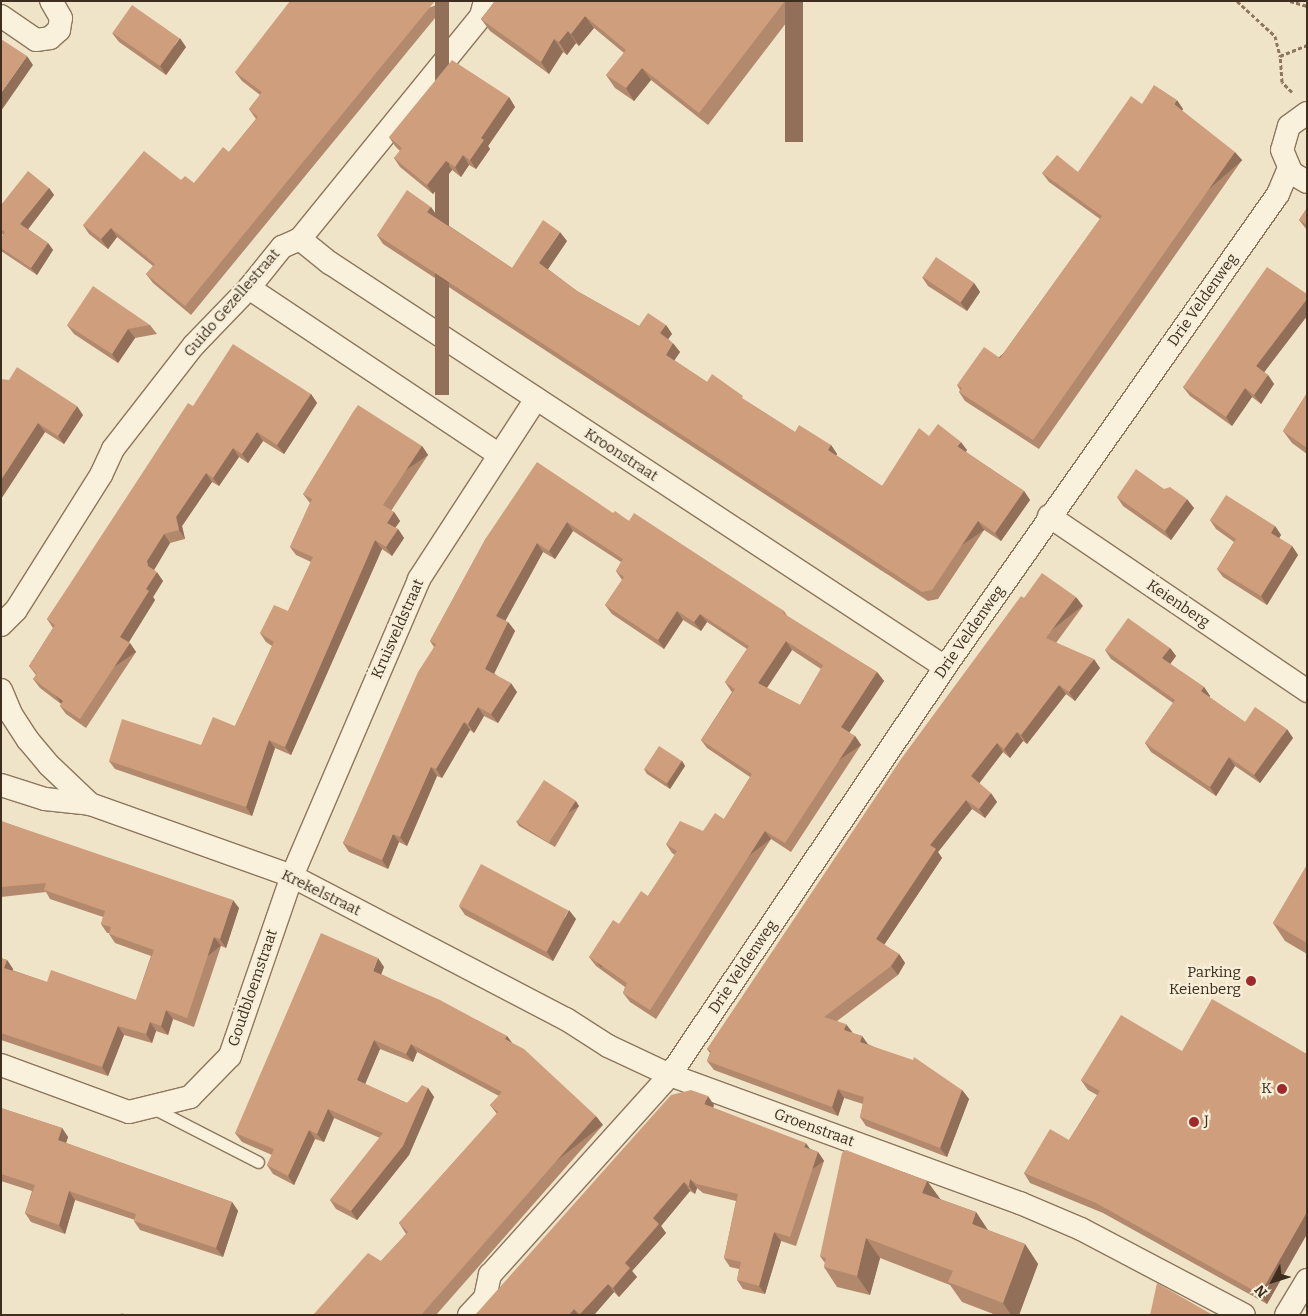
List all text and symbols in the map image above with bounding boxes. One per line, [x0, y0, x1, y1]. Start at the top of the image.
street label: Guido Gezellestraat [180, 245, 284, 361]
street label: Drie Veldenweg [1164, 250, 1242, 350]
street label: Kroonstraat [581, 425, 661, 485]
street label: Kruisveldstraat [368, 576, 428, 682]
street label: Keienberg [1143, 576, 1213, 632]
street label: Drie Veldenweg [931, 582, 1009, 682]
street label: Krekelstraat [278, 866, 364, 920]
street label: Drie Veldenweg [705, 917, 781, 1017]
street label: Goudbloemstraat [225, 927, 281, 1049]
place label: Parking Keienberg [1169, 963, 1241, 998]
marker: Parking Keienberg [1245, 975, 1257, 987]
place label: K [1261, 1080, 1272, 1098]
marker: K [1276, 1083, 1288, 1095]
street label: Groenstraat [771, 1105, 857, 1151]
place label: J [1204, 1113, 1209, 1131]
marker: J [1188, 1116, 1200, 1128]
north arrow [1248, 1256, 1298, 1306]
text: N [1251, 1281, 1271, 1301]

